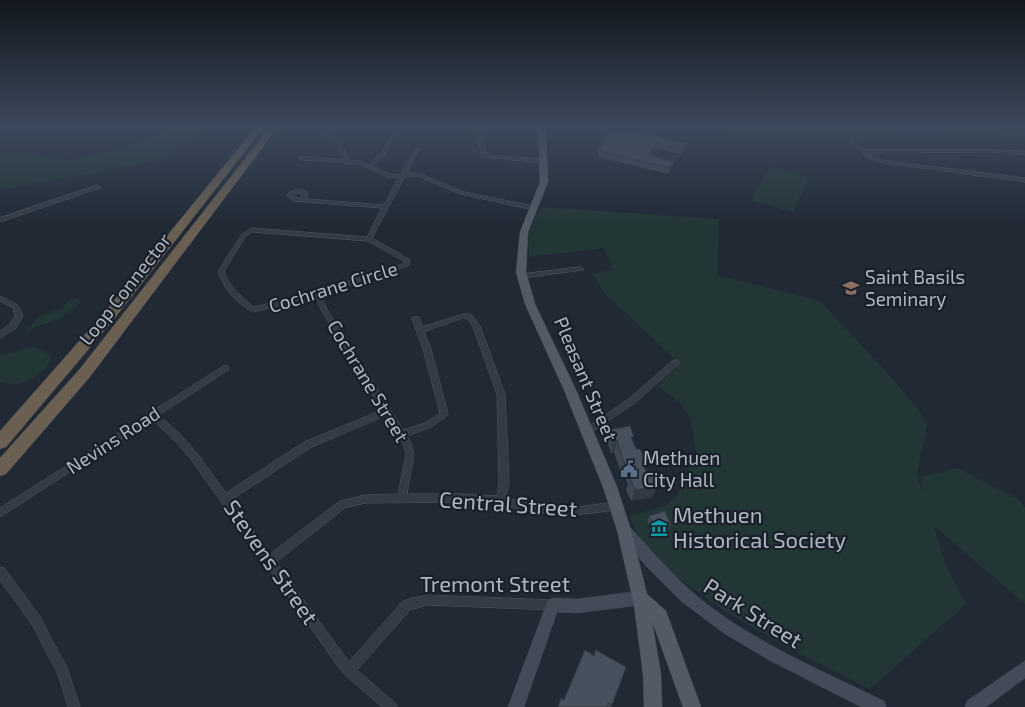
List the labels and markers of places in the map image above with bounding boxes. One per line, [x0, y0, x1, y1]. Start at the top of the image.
place label: Saint Basils Seminary [865, 265, 965, 310]
school or university icon: Saint Basils Seminary [841, 278, 861, 298]
place label: Methuen City Hall [643, 446, 720, 491]
public building icon: Methuen City Hall [619, 459, 639, 479]
place label: Methuen Historical Society [673, 501, 846, 552]
museum icon: Methuen Historical Society [649, 518, 669, 538]

